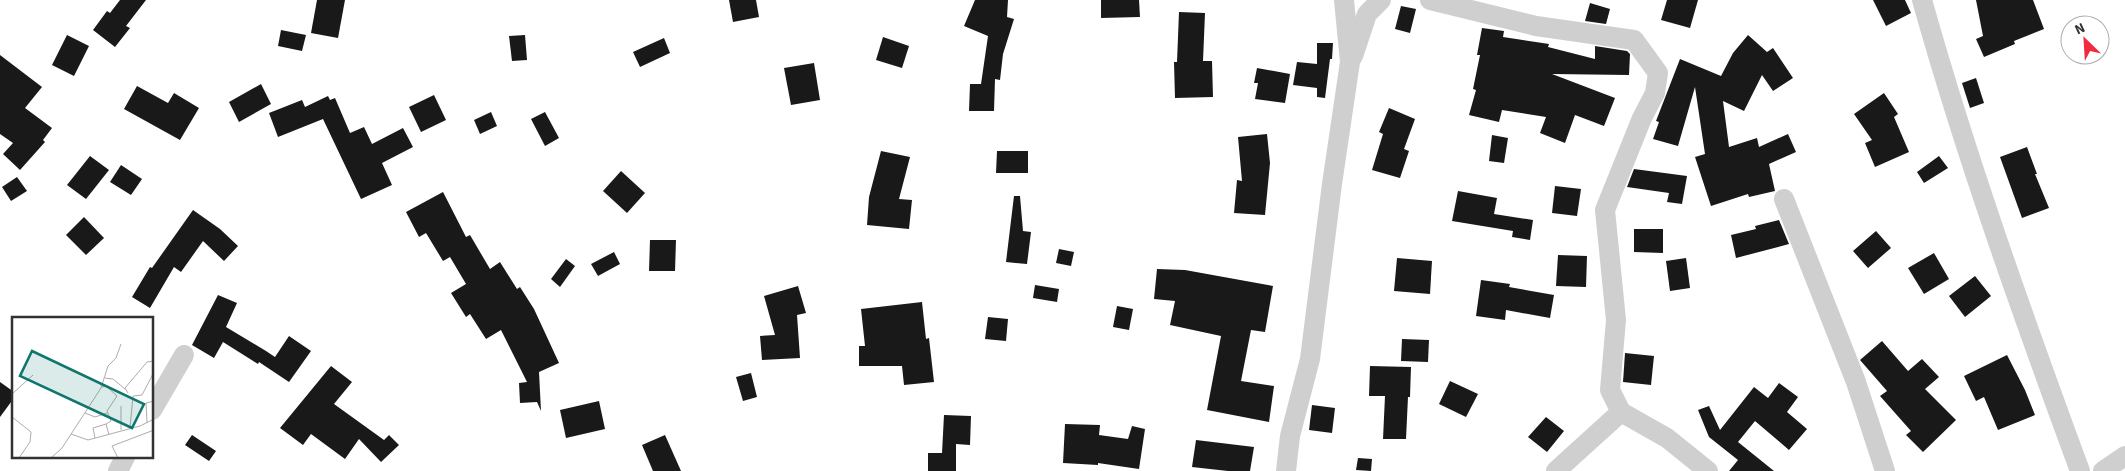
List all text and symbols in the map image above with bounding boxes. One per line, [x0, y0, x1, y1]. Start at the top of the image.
north arrow [2060, 15, 2110, 65]
text: N [2071, 18, 2088, 40]
inset map [12, 317, 154, 458]

